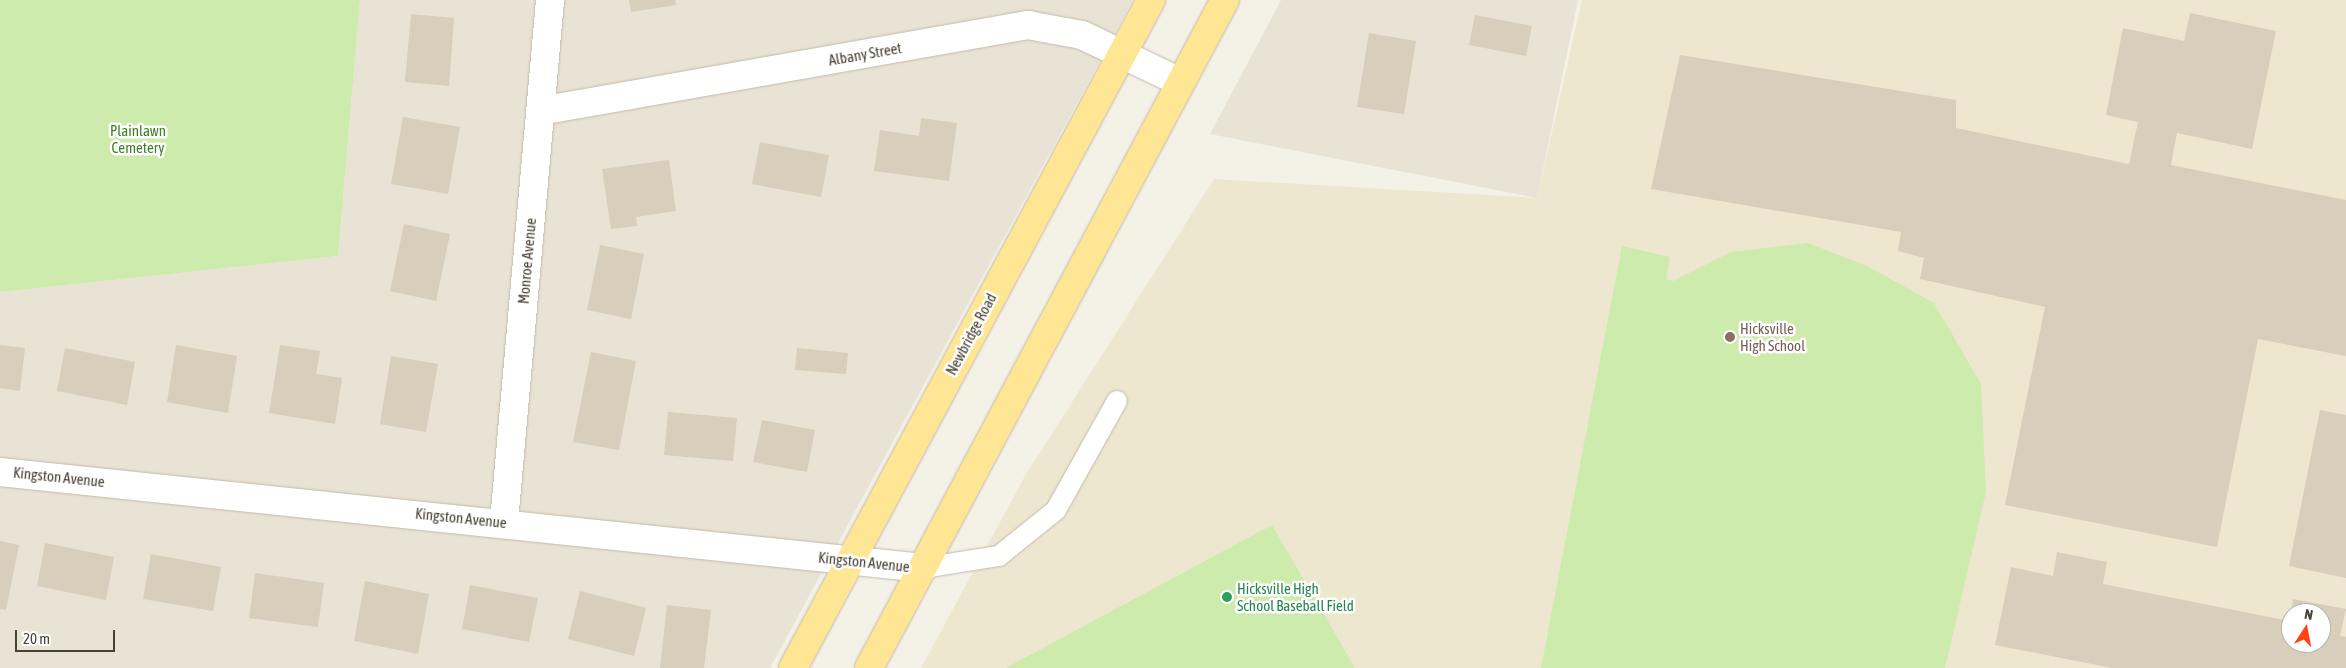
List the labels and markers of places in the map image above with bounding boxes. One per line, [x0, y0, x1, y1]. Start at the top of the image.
place label: Hicksville High School [1740, 319, 1805, 354]
marker: Hicksville High School [1724, 331, 1736, 343]
place label: Hicksville High School Baseball Field [1237, 579, 1354, 614]
marker: Hicksville High School Baseball Field [1221, 591, 1233, 603]

